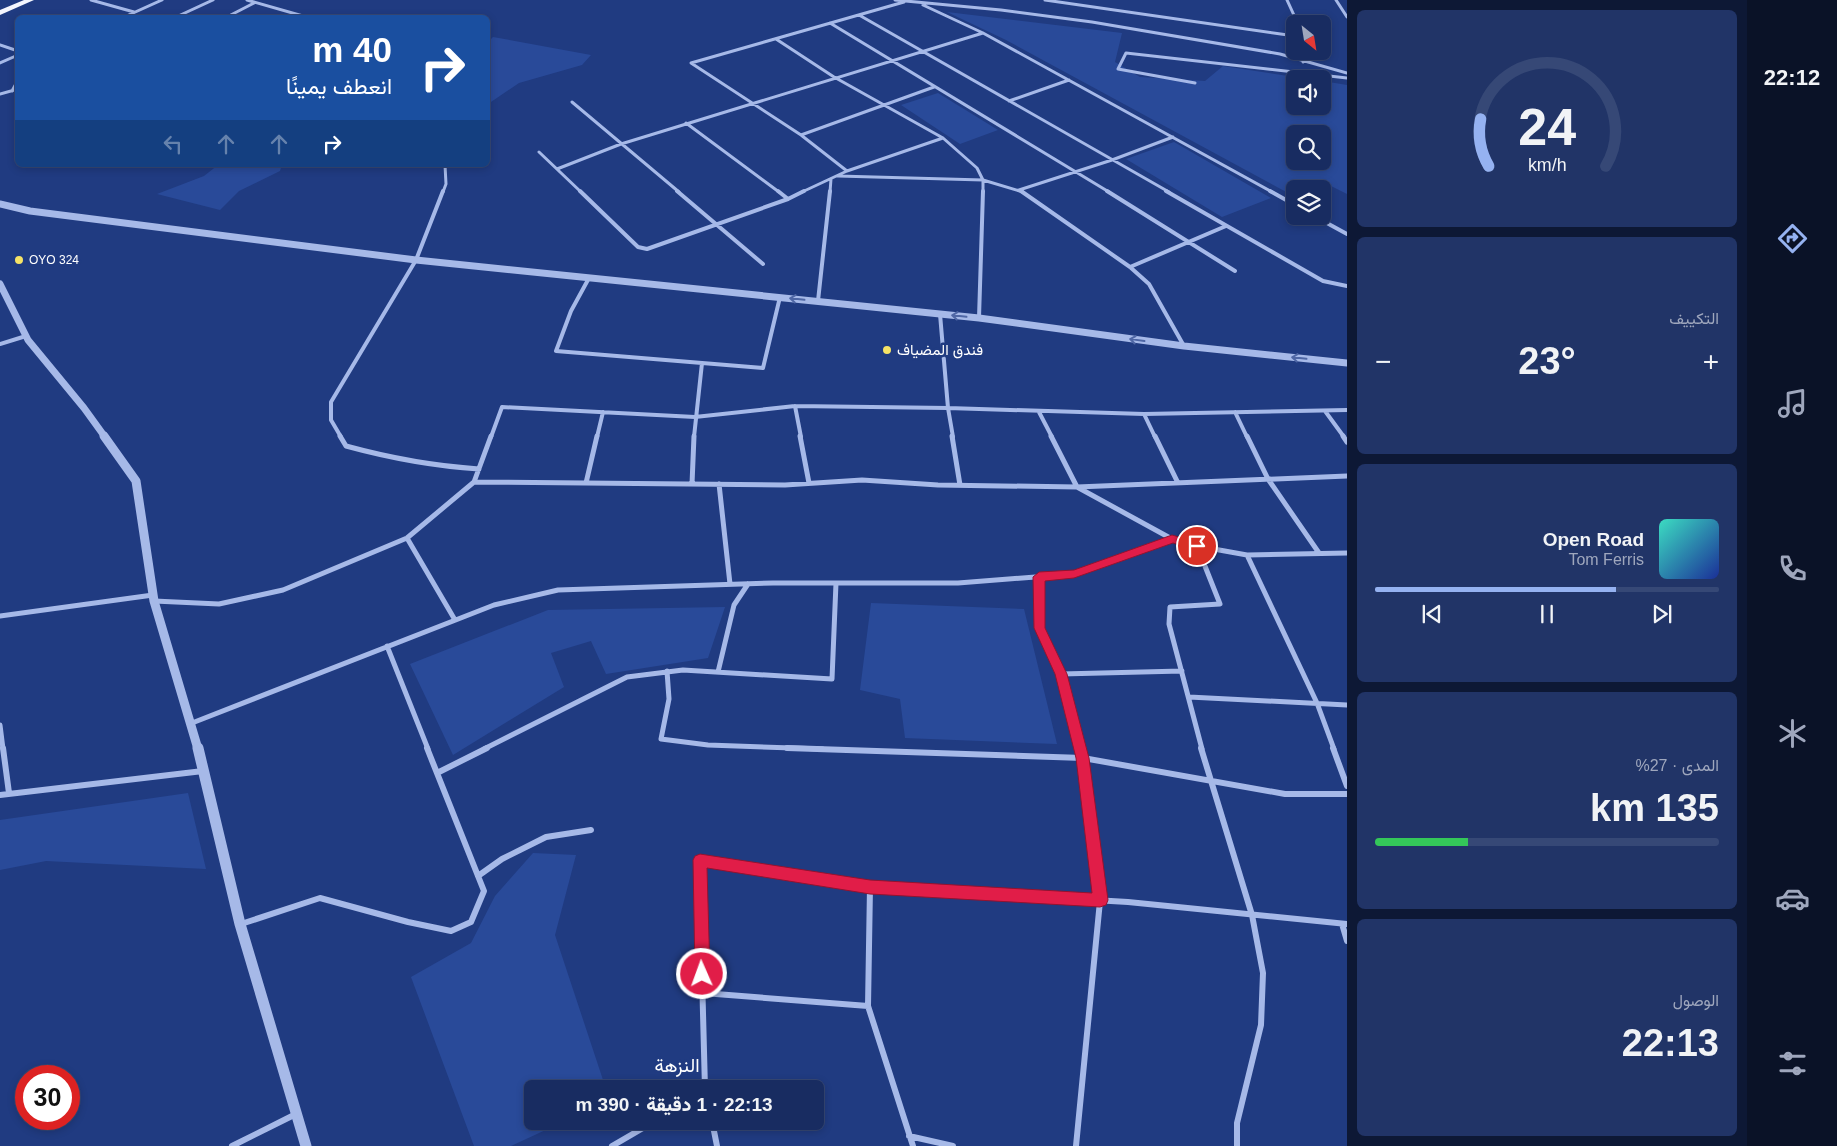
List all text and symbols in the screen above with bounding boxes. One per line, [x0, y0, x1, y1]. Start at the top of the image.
north arrow [1286, 15, 1331, 60]
map controls [1286, 15, 1331, 225]
text: 40 m [312, 30, 392, 69]
icon: right [410, 35, 475, 100]
text: 22:12 [1764, 65, 1820, 90]
button: sound [1286, 70, 1331, 115]
text: انعطف يمينًا [286, 74, 392, 99]
text: 24 [1518, 98, 1576, 156]
button: search [1286, 125, 1331, 170]
icon: left [159, 130, 187, 158]
icon: ahead [212, 130, 240, 158]
icon: ahead [265, 130, 293, 158]
icon: right [318, 130, 346, 158]
text: km/h [1528, 155, 1566, 175]
button: layers [1286, 180, 1331, 225]
icon: directions [1775, 221, 1810, 256]
place label: OYO 324 [29, 253, 79, 267]
marker: OYO 324 [13, 254, 25, 266]
one-way arrow [789, 294, 805, 304]
text: التكييف [1669, 310, 1719, 327]
one-way arrow [951, 311, 967, 321]
one-way arrow [1129, 334, 1145, 344]
text: 23° [1518, 340, 1576, 382]
place label: فندق المضياف [897, 341, 983, 359]
marker: فندق المضياف [881, 344, 893, 356]
text: − [1375, 346, 1391, 377]
text: + [1703, 346, 1719, 377]
one-way arrow [1291, 353, 1307, 363]
icon: music [1775, 386, 1810, 421]
pin [1176, 525, 1218, 567]
text: Open Road [1543, 529, 1644, 550]
icon: arrive [1183, 532, 1211, 560]
text: Tom Ferris [1568, 551, 1644, 568]
icon: phone [1775, 551, 1810, 586]
icon: previous [1418, 600, 1446, 628]
icon: pause [1533, 600, 1561, 628]
icon: next [1648, 600, 1676, 628]
icon: climate [1775, 716, 1810, 751]
text: المدى · 27% [1635, 757, 1719, 774]
text: 135 km [1590, 787, 1719, 829]
icon: car [1775, 881, 1810, 916]
position arrow [675, 947, 727, 999]
text: الوصول [1673, 992, 1719, 1009]
text: 22:13 [1622, 1022, 1719, 1064]
icon: filters [1775, 1046, 1810, 1081]
district label: النزهة [654, 1055, 700, 1077]
speed limit sign: 30 [15, 1065, 80, 1130]
text: 22:13 · 1 دقيقة · 390 m [575, 1094, 773, 1115]

